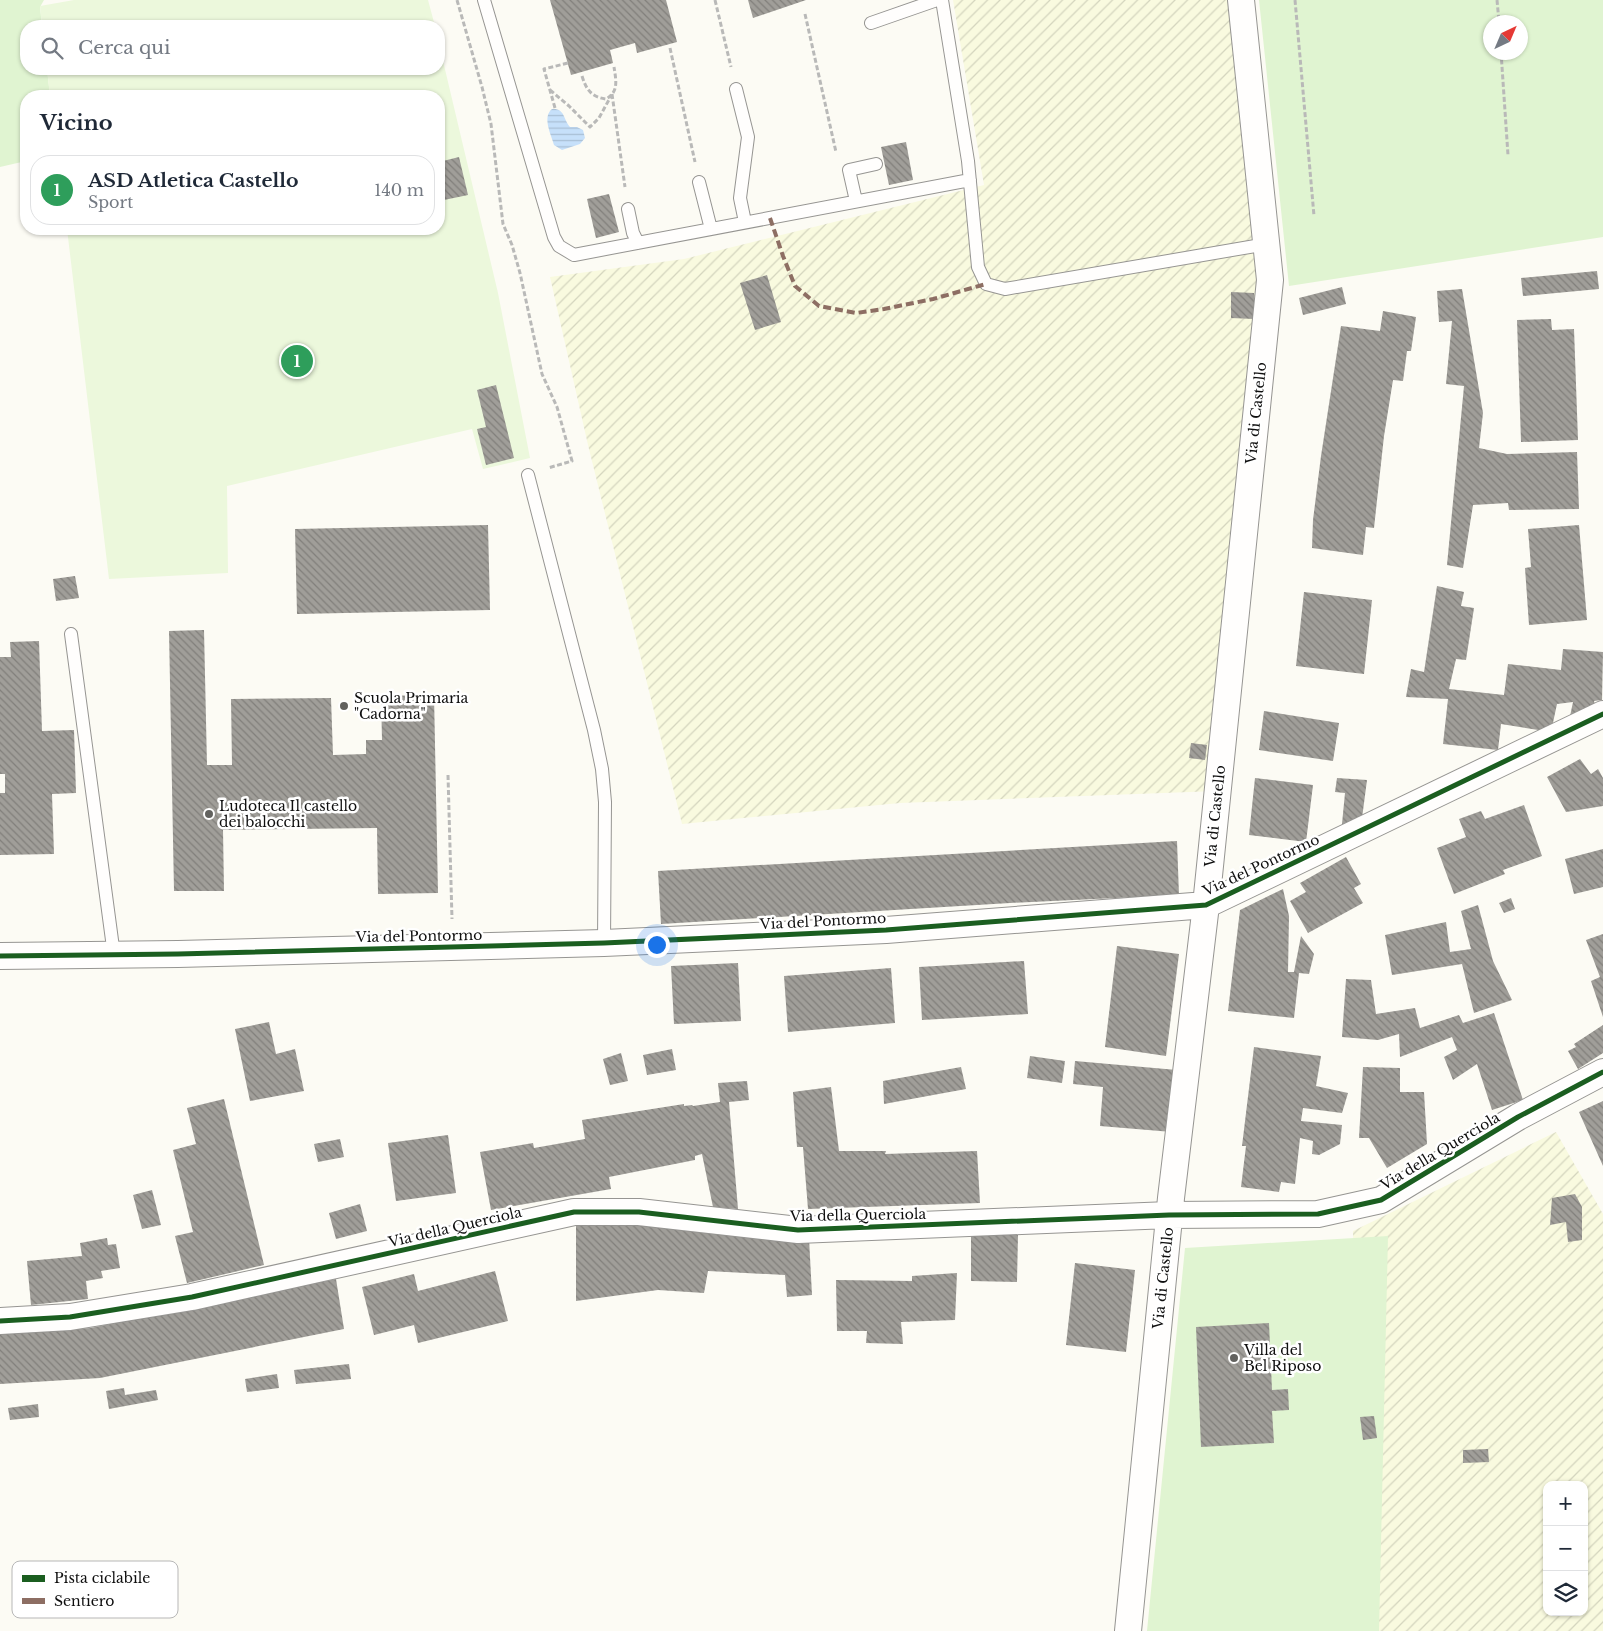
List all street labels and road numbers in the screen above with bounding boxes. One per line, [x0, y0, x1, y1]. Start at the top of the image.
street label: Via di Castello [1242, 361, 1270, 466]
street label: Via di Castello [1201, 764, 1229, 869]
street label: Via del Pontormo [1199, 830, 1322, 900]
street label: Via del Pontormo [758, 909, 887, 933]
street label: Via del Pontormo [355, 926, 482, 946]
street label: Via della Querciola [1376, 1108, 1503, 1194]
street label: Via della Querciola [386, 1203, 524, 1251]
street label: Via della Querciola [789, 1205, 927, 1225]
street label: Via di Castello [1149, 1226, 1177, 1331]

